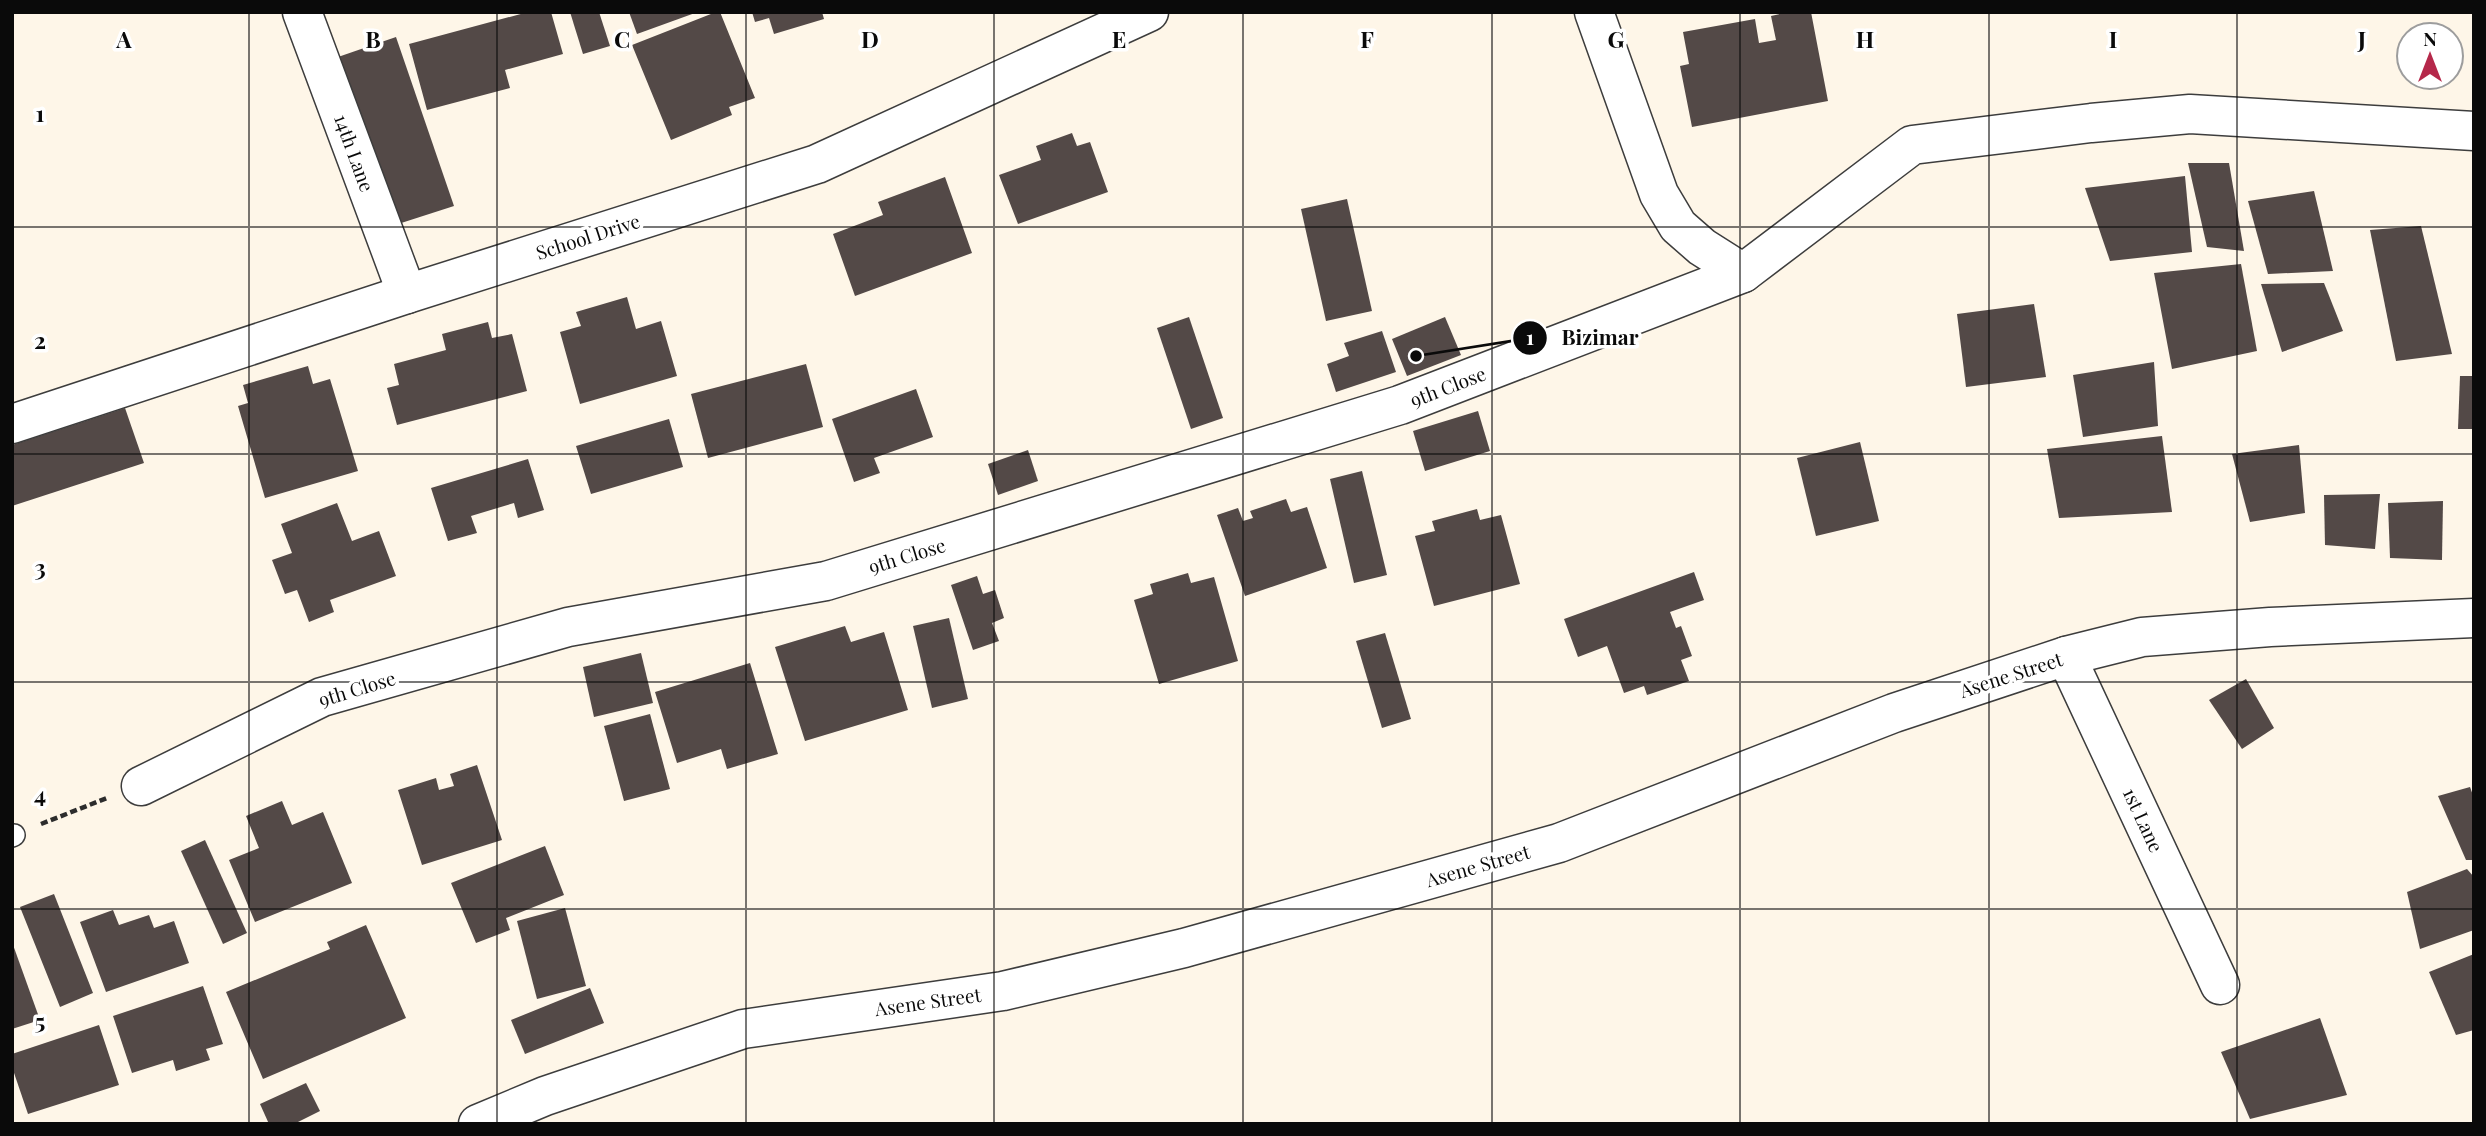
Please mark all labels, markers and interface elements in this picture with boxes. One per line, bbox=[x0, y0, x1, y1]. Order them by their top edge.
north arrow bbox=[2395, 21, 2465, 91]
text: A bbox=[115, 23, 132, 54]
text: B bbox=[365, 23, 381, 54]
text: C bbox=[614, 23, 630, 54]
text: D bbox=[861, 23, 879, 54]
text: E bbox=[1112, 23, 1126, 54]
text: F bbox=[1360, 23, 1374, 54]
text: G bbox=[1608, 23, 1625, 54]
text: H bbox=[1856, 23, 1874, 54]
text: I bbox=[2109, 23, 2117, 54]
text: J bbox=[2357, 23, 2366, 54]
text: N bbox=[2423, 25, 2437, 51]
text: 1 bbox=[36, 97, 45, 128]
street label: 14th Lane bbox=[329, 110, 381, 195]
street label: School Drive bbox=[532, 207, 643, 265]
callout: Bizimar bbox=[1513, 317, 1653, 359]
text: 1 bbox=[1526, 322, 1534, 350]
text: Bizimar bbox=[1562, 322, 1639, 350]
text: 2 bbox=[34, 324, 46, 355]
street label: 9th Close bbox=[1406, 360, 1489, 412]
street label: 9th Close bbox=[865, 531, 948, 579]
text: 3 bbox=[34, 551, 46, 582]
street label: Asene Street bbox=[1955, 645, 2066, 703]
street label: 9th Close bbox=[315, 664, 398, 712]
text: 4 bbox=[34, 778, 46, 809]
street label: 1st Lane bbox=[2118, 783, 2170, 856]
street label: Asene Street bbox=[1422, 838, 1533, 893]
street label: Asene Street bbox=[872, 981, 983, 1021]
text: 5 bbox=[35, 1005, 45, 1036]

